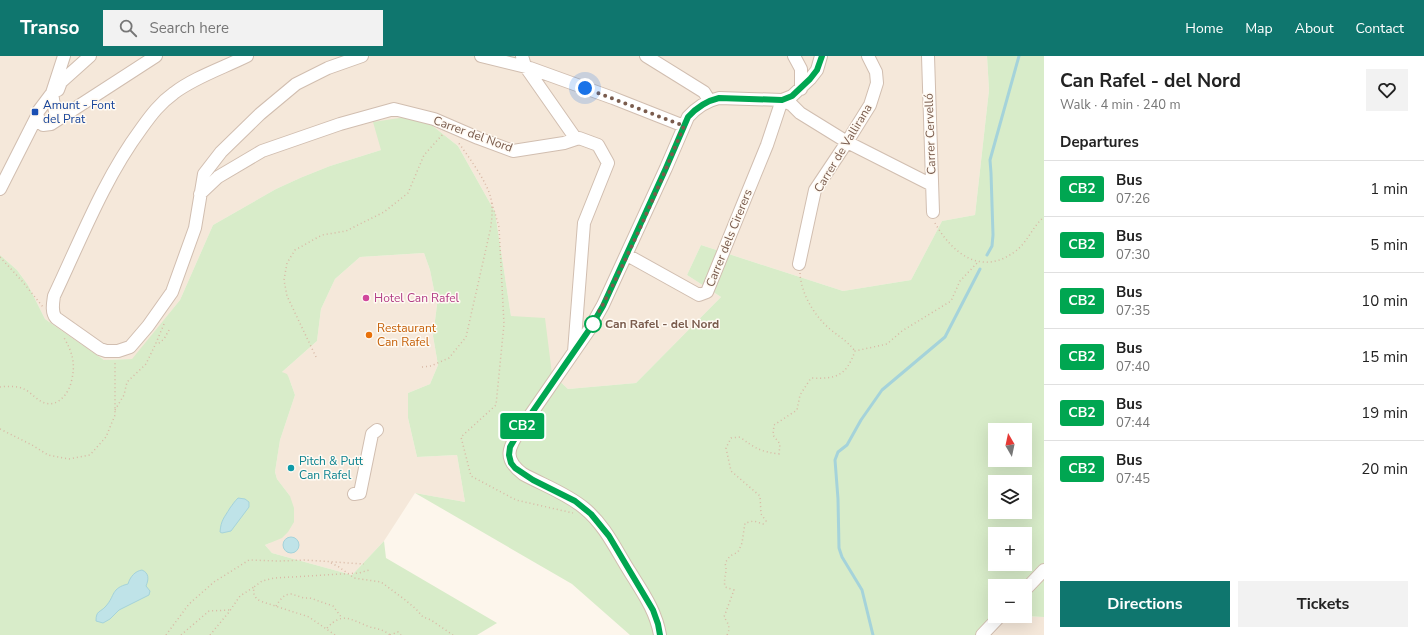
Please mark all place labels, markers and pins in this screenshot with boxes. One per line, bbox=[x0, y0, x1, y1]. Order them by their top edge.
place label: Amunt - Font del Prat bbox=[43, 97, 116, 127]
marker: Amunt - Font del Prat bbox=[30, 107, 40, 117]
place label: Hotel Can Rafel bbox=[374, 290, 460, 306]
marker: Hotel Can Rafel bbox=[361, 293, 371, 303]
marker: Can Rafel - del Nord bbox=[584, 315, 602, 333]
place label: Can Rafel - del Nord bbox=[605, 316, 719, 332]
place label: Restaurant Can Rafel bbox=[377, 320, 437, 350]
marker: Restaurant Can Rafel bbox=[364, 330, 374, 340]
place label: Pitch & Putt Can Rafel bbox=[299, 453, 364, 483]
marker: Pitch & Putt Can Rafel bbox=[286, 463, 296, 473]

